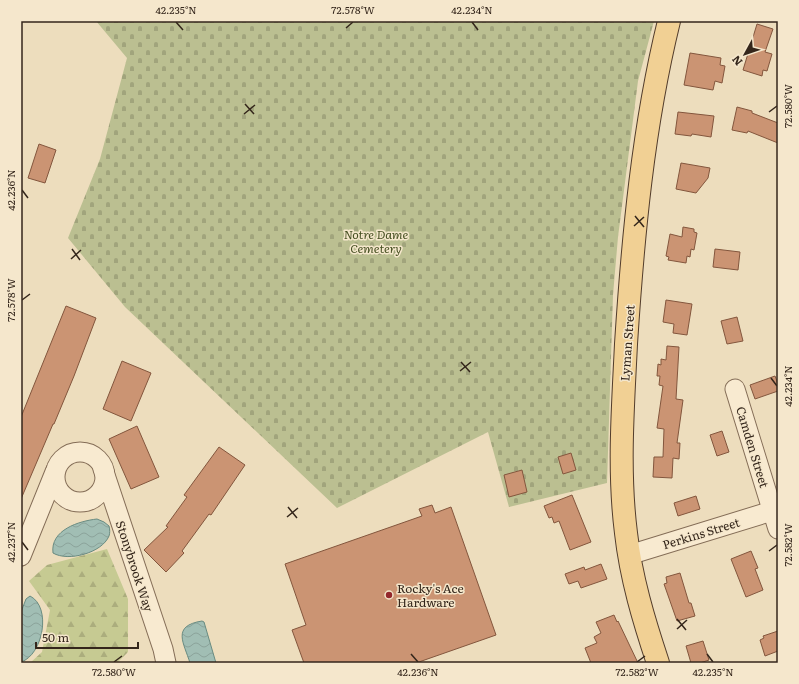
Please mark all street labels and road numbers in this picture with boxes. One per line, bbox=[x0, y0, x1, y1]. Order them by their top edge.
street label: Lyman Street bbox=[615, 304, 639, 382]
street label: Camden Street bbox=[732, 404, 774, 490]
street label: Perkins Street bbox=[660, 513, 742, 553]
street label: Stonybrook Way bbox=[112, 518, 158, 614]

